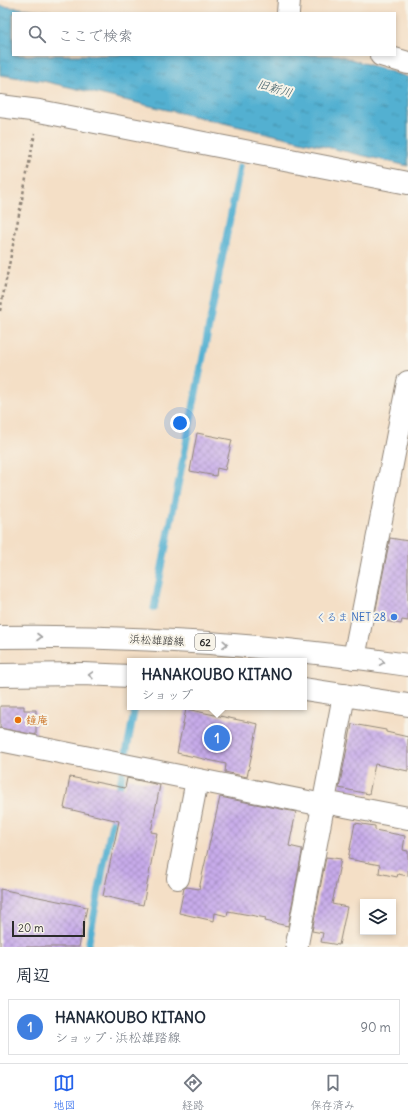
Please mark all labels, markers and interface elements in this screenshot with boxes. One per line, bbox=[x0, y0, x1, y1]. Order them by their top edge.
search box bbox=[12, 12, 396, 56]
icon: search bbox=[26, 23, 48, 45]
text: ここで検索 bbox=[58, 26, 133, 45]
water label: 旧新川 bbox=[256, 76, 294, 100]
your location bbox=[170, 413, 190, 433]
place label: くるま NET 28 bbox=[316, 610, 386, 624]
marker: くるま NET 28 bbox=[389, 612, 399, 622]
street label: 浜松雄踏線 bbox=[129, 632, 185, 648]
one-way arrow bbox=[36, 633, 42, 641]
road number: 62 bbox=[195, 634, 215, 650]
one-way arrow bbox=[222, 639, 228, 648]
one-way arrow bbox=[379, 657, 385, 666]
popup bbox=[127, 658, 307, 710]
text: HANAKOUBO KITANO bbox=[142, 665, 292, 684]
one-way arrow bbox=[88, 670, 94, 679]
text: ショップ bbox=[142, 686, 193, 703]
place label: 鐘庵 bbox=[26, 713, 48, 727]
marker: 鐘庵 bbox=[13, 715, 23, 725]
pin: 1 bbox=[204, 723, 230, 753]
map controls bbox=[360, 899, 396, 935]
button: layers bbox=[360, 899, 396, 935]
scale bar bbox=[12, 919, 85, 938]
text: 20 m bbox=[18, 921, 44, 935]
text: 周辺 bbox=[16, 964, 50, 986]
text: HANAKOUBO KITANO bbox=[55, 1008, 206, 1027]
text: 1 bbox=[27, 1019, 33, 1036]
text: 90 m bbox=[360, 1019, 391, 1036]
text: ショップ · 浜松雄踏線 bbox=[55, 1029, 181, 1046]
tab: 地図 bbox=[53, 1072, 75, 1112]
tab: 経路 bbox=[182, 1072, 204, 1112]
tab: 保存済み bbox=[311, 1072, 355, 1112]

